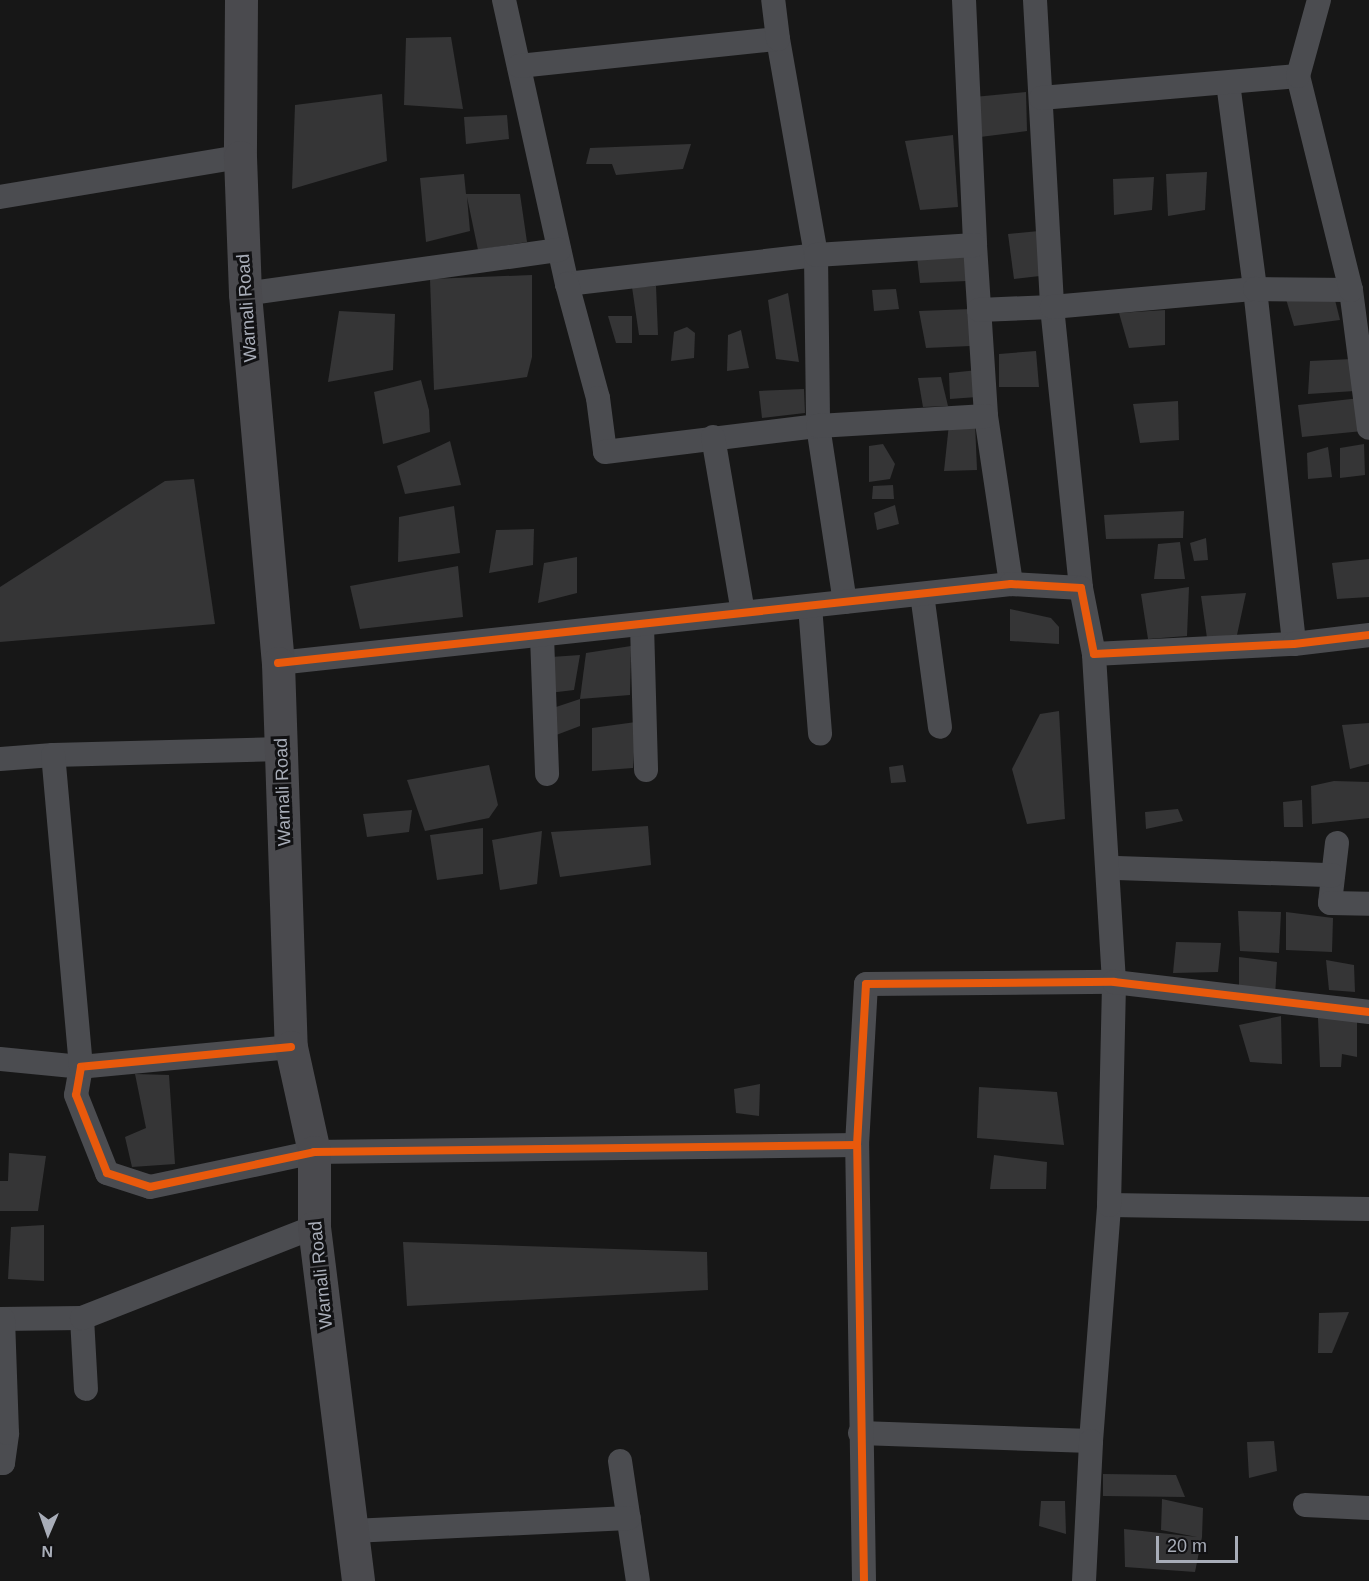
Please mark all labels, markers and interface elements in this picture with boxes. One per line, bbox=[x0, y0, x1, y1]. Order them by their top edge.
street label: Warnali Road bbox=[232, 253, 262, 363]
street label: Warnali Road bbox=[270, 737, 296, 847]
street label: Warnali Road bbox=[305, 1220, 337, 1330]
north arrow bbox=[18, 1503, 78, 1563]
scale bar bbox=[1159, 1524, 1242, 1562]
text: 20 m bbox=[1167, 1536, 1207, 1556]
text: N bbox=[41, 1543, 53, 1560]

